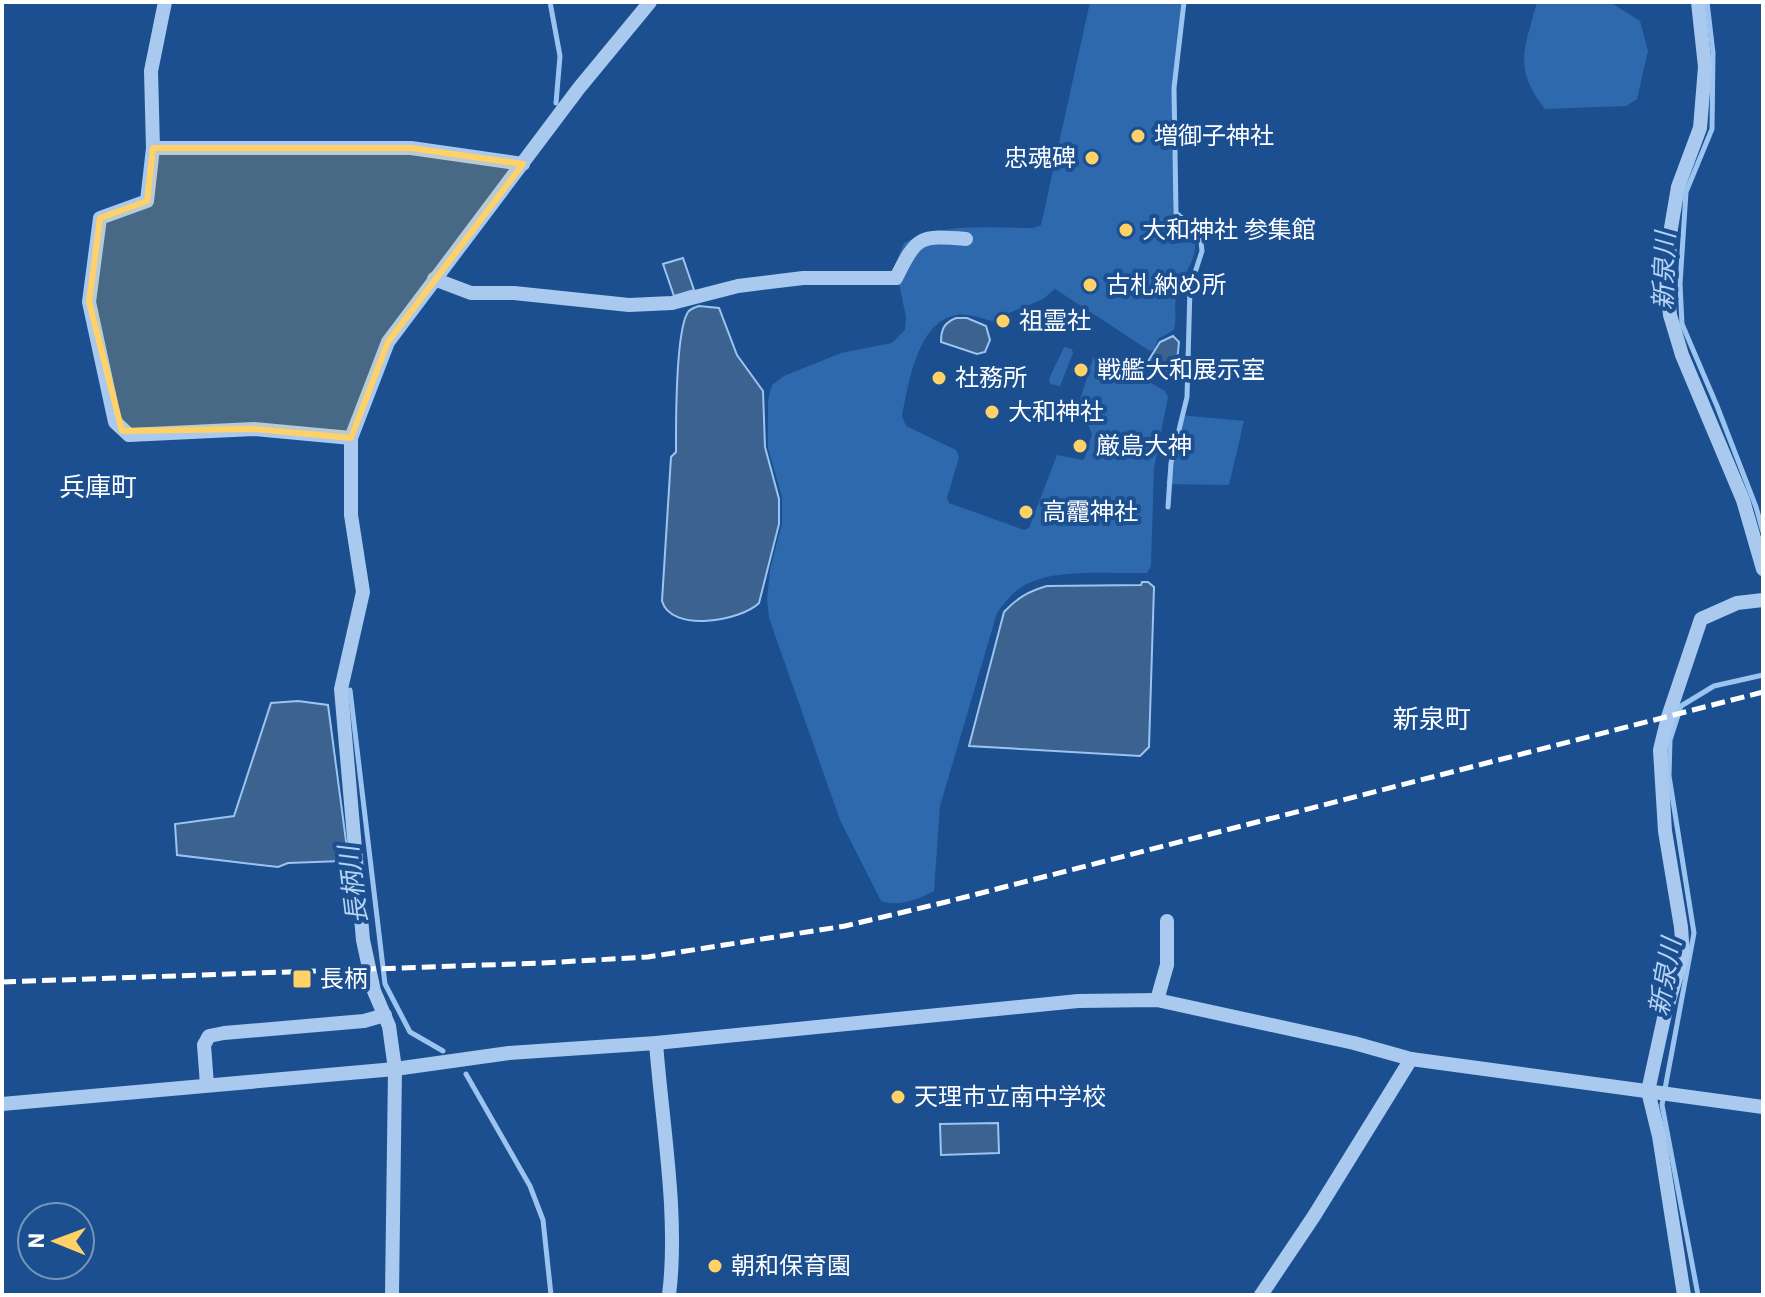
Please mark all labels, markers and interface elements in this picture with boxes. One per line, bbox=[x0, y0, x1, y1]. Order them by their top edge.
place label: 増御子神社 bbox=[1154, 119, 1274, 151]
marker: 増御子神社 bbox=[1129, 127, 1147, 145]
place label: 忠魂碑 bbox=[1004, 141, 1076, 173]
marker: 忠魂碑 bbox=[1083, 149, 1101, 167]
place label: 大和神社 参集館 bbox=[1142, 213, 1316, 245]
marker: 大和神社 参集館 bbox=[1117, 221, 1135, 239]
water label: 新泉川 bbox=[1645, 228, 1681, 311]
place label: 古札納め所 bbox=[1106, 268, 1226, 300]
marker: 古札納め所 bbox=[1081, 276, 1099, 294]
place label: 祖霊社 bbox=[1019, 304, 1091, 336]
marker: 祖霊社 bbox=[994, 312, 1012, 330]
place label: 戦艦大和展示室 bbox=[1097, 353, 1265, 385]
place label: 社務所 bbox=[955, 361, 1027, 393]
marker: 戦艦大和展示室 bbox=[1072, 361, 1090, 379]
marker: 社務所 bbox=[930, 369, 948, 387]
place label: 大和神社 bbox=[1008, 395, 1104, 427]
marker: 大和神社 bbox=[983, 403, 1001, 421]
place label: 厳島大神 bbox=[1096, 429, 1192, 461]
marker: 厳島大神 bbox=[1071, 437, 1089, 455]
district label: 兵庫町 bbox=[59, 469, 137, 503]
place label: 高龗神社 bbox=[1042, 495, 1138, 527]
marker: 高龗神社 bbox=[1017, 503, 1035, 521]
district label: 新泉町 bbox=[1393, 701, 1471, 735]
water label: 長柄川 bbox=[330, 841, 374, 926]
water label: 新泉川 bbox=[1640, 933, 1688, 1018]
place label: 長柄 bbox=[320, 962, 368, 994]
marker: 長柄 bbox=[291, 968, 313, 990]
place label: 天理市立南中学校 bbox=[914, 1080, 1106, 1112]
marker: 天理市立南中学校 bbox=[889, 1088, 907, 1106]
north arrow bbox=[16, 1201, 96, 1281]
text: N bbox=[21, 1232, 50, 1249]
place label: 朝和保育園 bbox=[731, 1249, 851, 1281]
marker: 朝和保育園 bbox=[706, 1257, 724, 1275]

